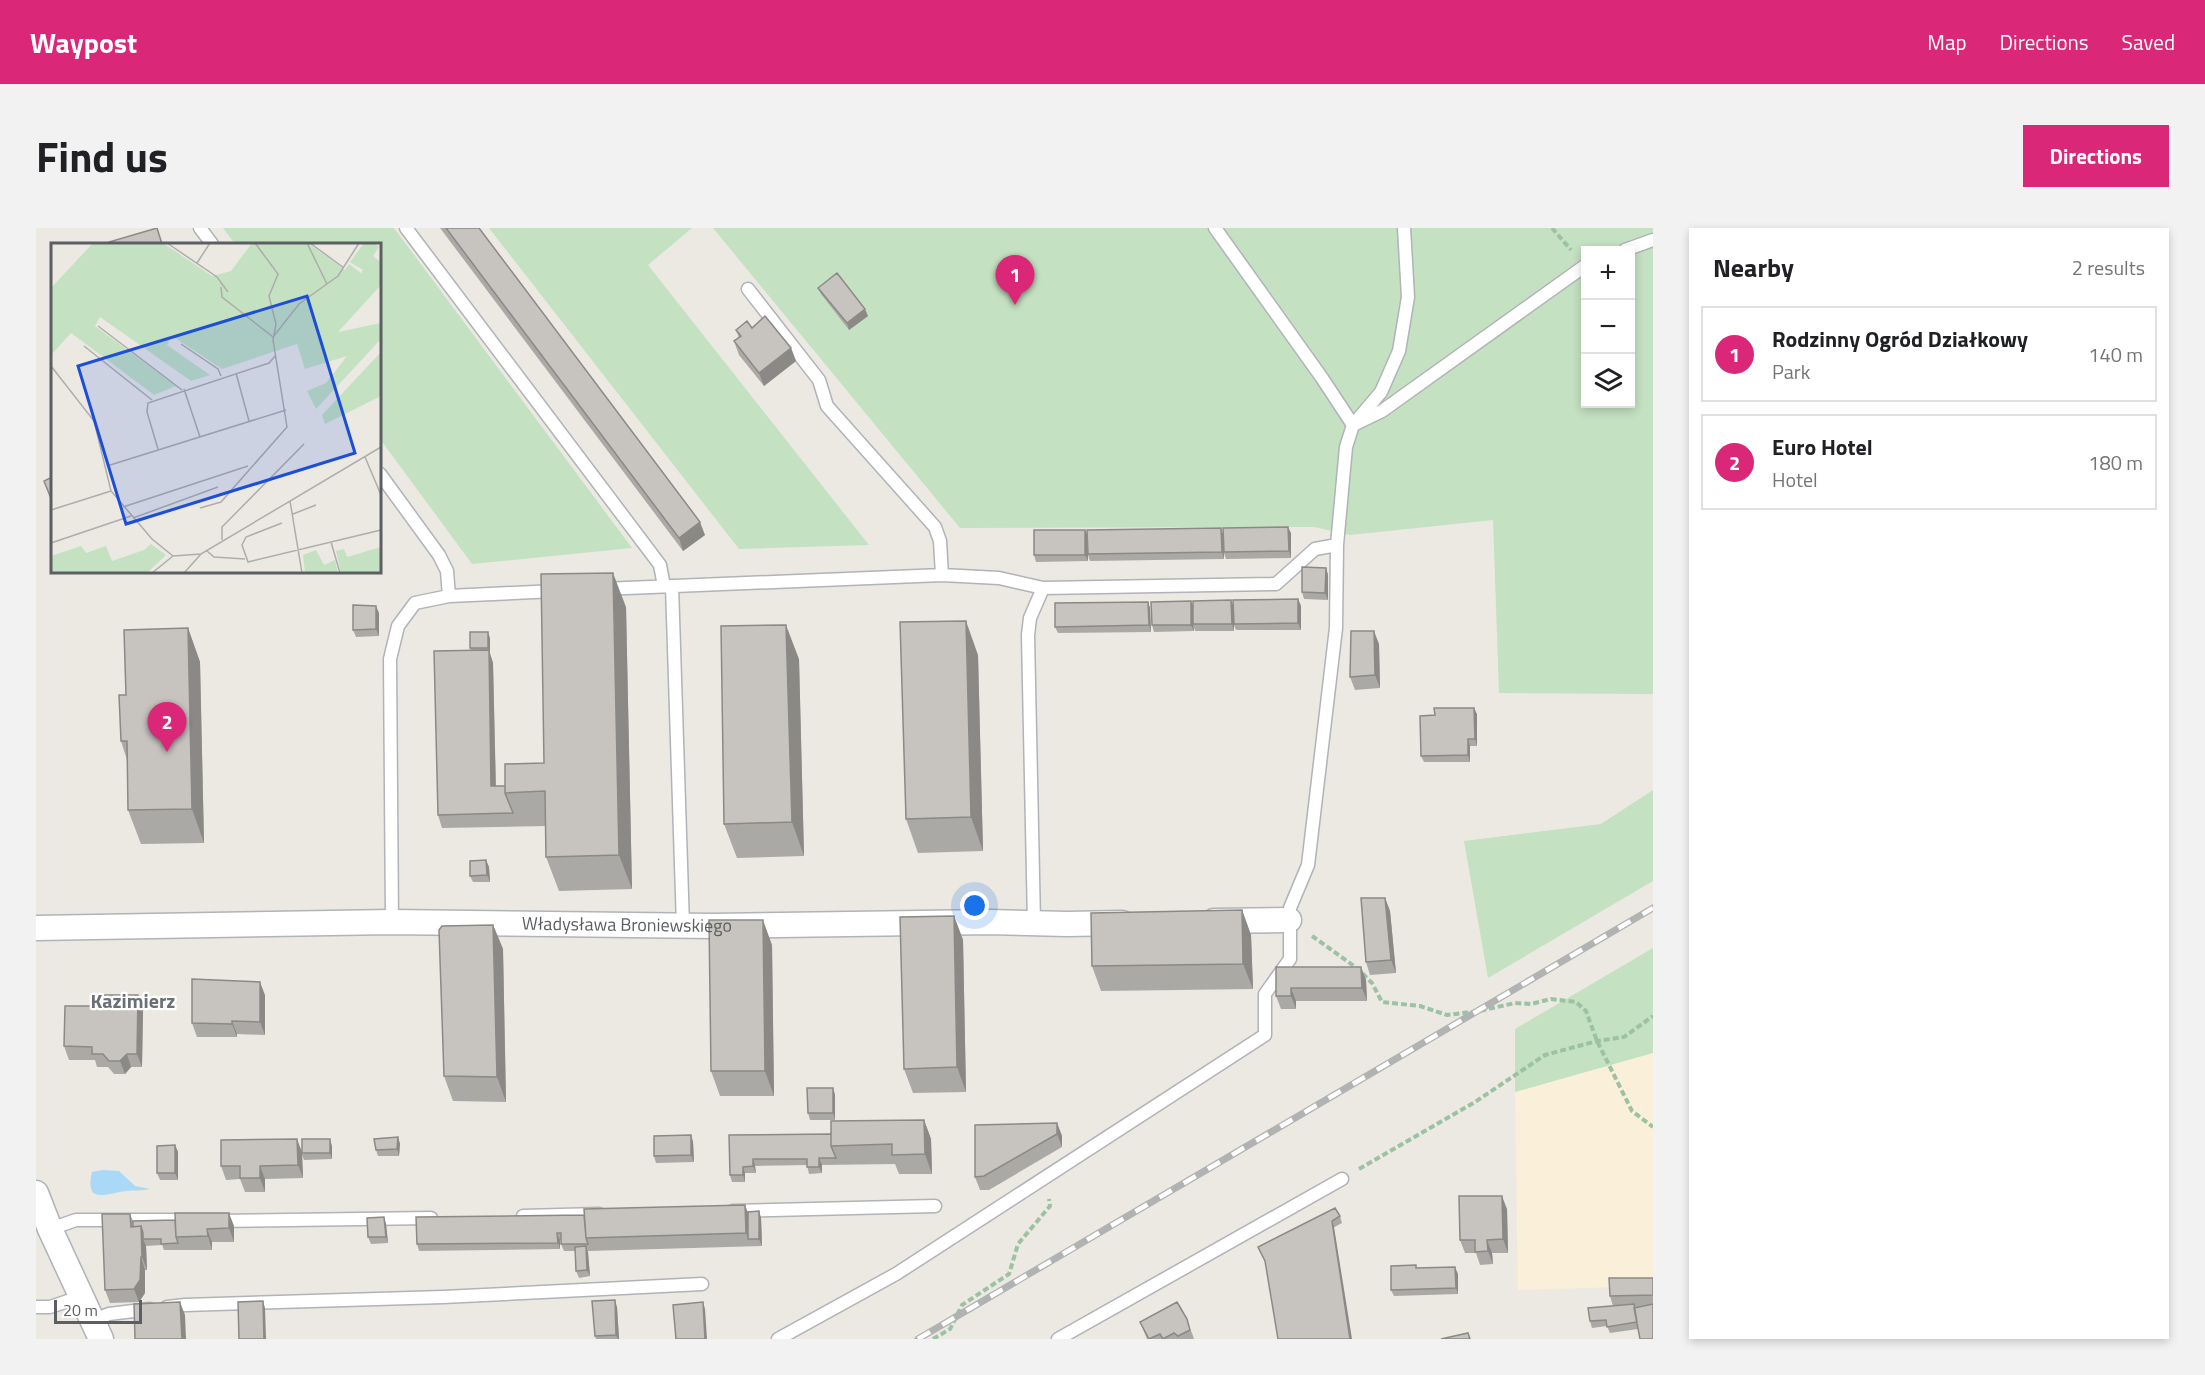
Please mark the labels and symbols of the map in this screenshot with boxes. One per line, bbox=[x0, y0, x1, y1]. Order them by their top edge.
inset map bbox=[51, 243, 381, 573]
pin: 1 bbox=[996, 256, 1034, 305]
pin: 2 bbox=[148, 702, 186, 752]
your location bbox=[960, 891, 989, 920]
street label: Władysława Broniewskiego bbox=[522, 910, 732, 939]
district label: Kazimierz bbox=[91, 985, 175, 1016]
scale bar bbox=[54, 1297, 142, 1324]

